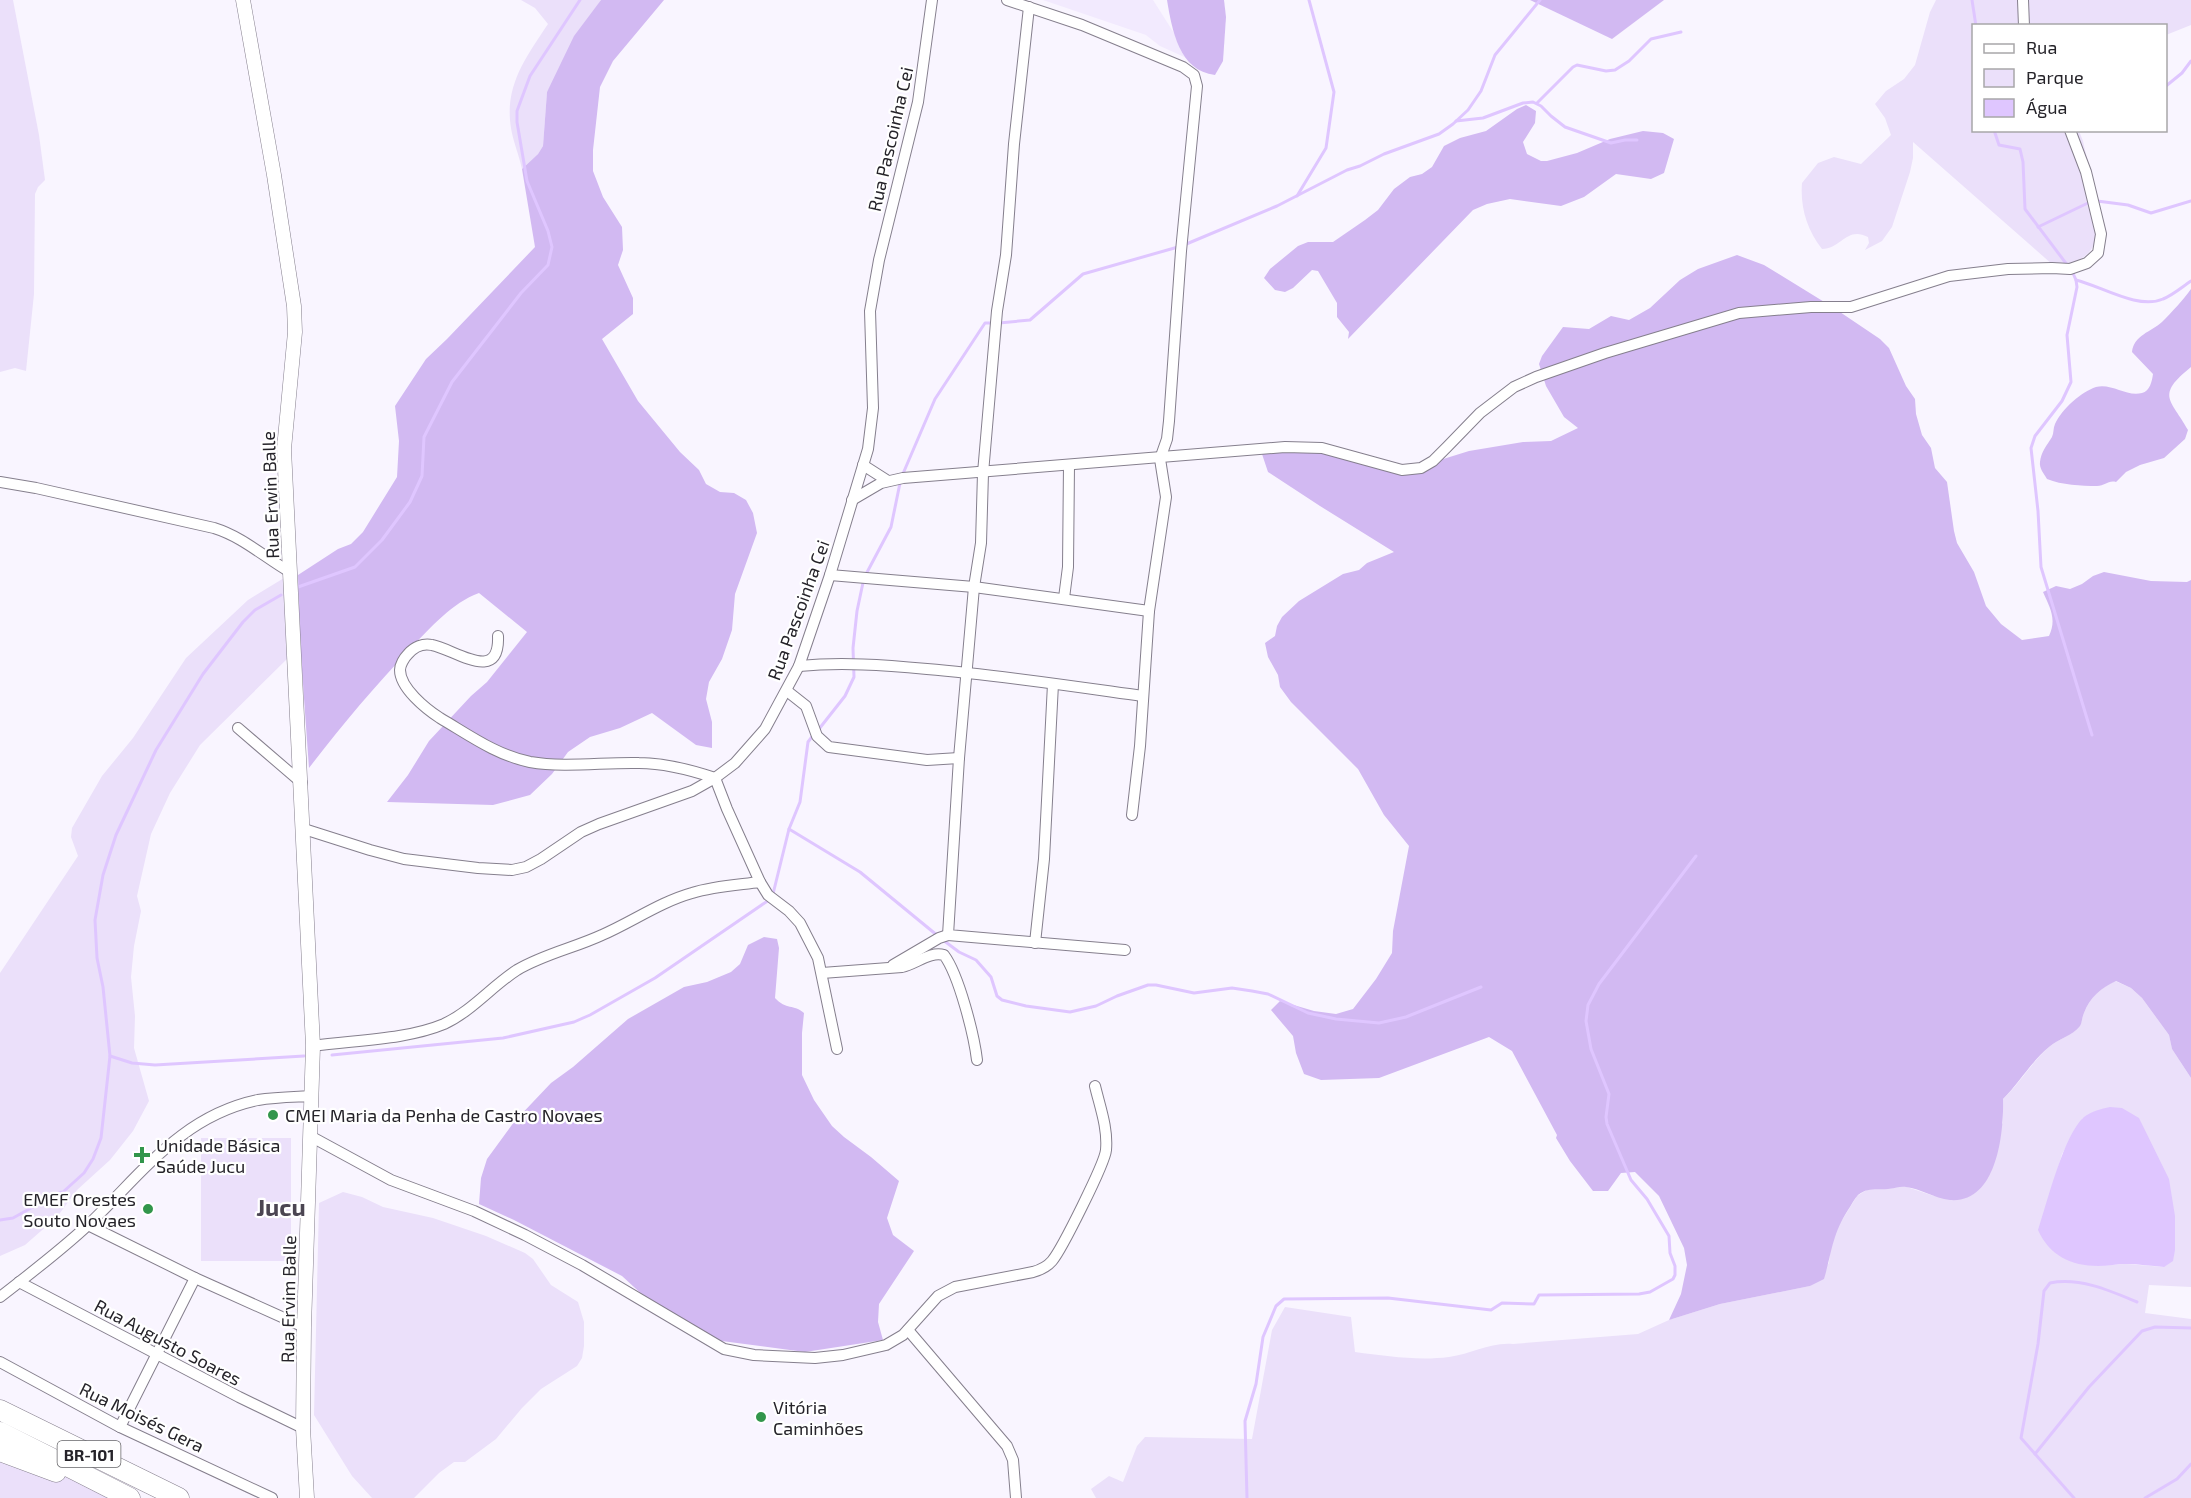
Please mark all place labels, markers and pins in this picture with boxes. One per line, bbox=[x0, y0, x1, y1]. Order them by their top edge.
place label: CMEI Maria da Penha de Castro Novaes bbox=[285, 1104, 603, 1126]
marker: CMEI Maria da Penha de Castro Novaes bbox=[266, 1108, 280, 1122]
place label: Unidade Básica Saúde Jucu bbox=[156, 1134, 280, 1177]
marker: Unidade Básica Saúde Jucu bbox=[133, 1146, 151, 1164]
place label: EMEF Orestes Souto Novaes bbox=[23, 1188, 136, 1231]
marker: EMEF Orestes Souto Novaes bbox=[141, 1202, 155, 1216]
place label: Vitória Caminhões bbox=[773, 1396, 863, 1439]
marker: Vitória Caminhões bbox=[754, 1410, 768, 1424]

